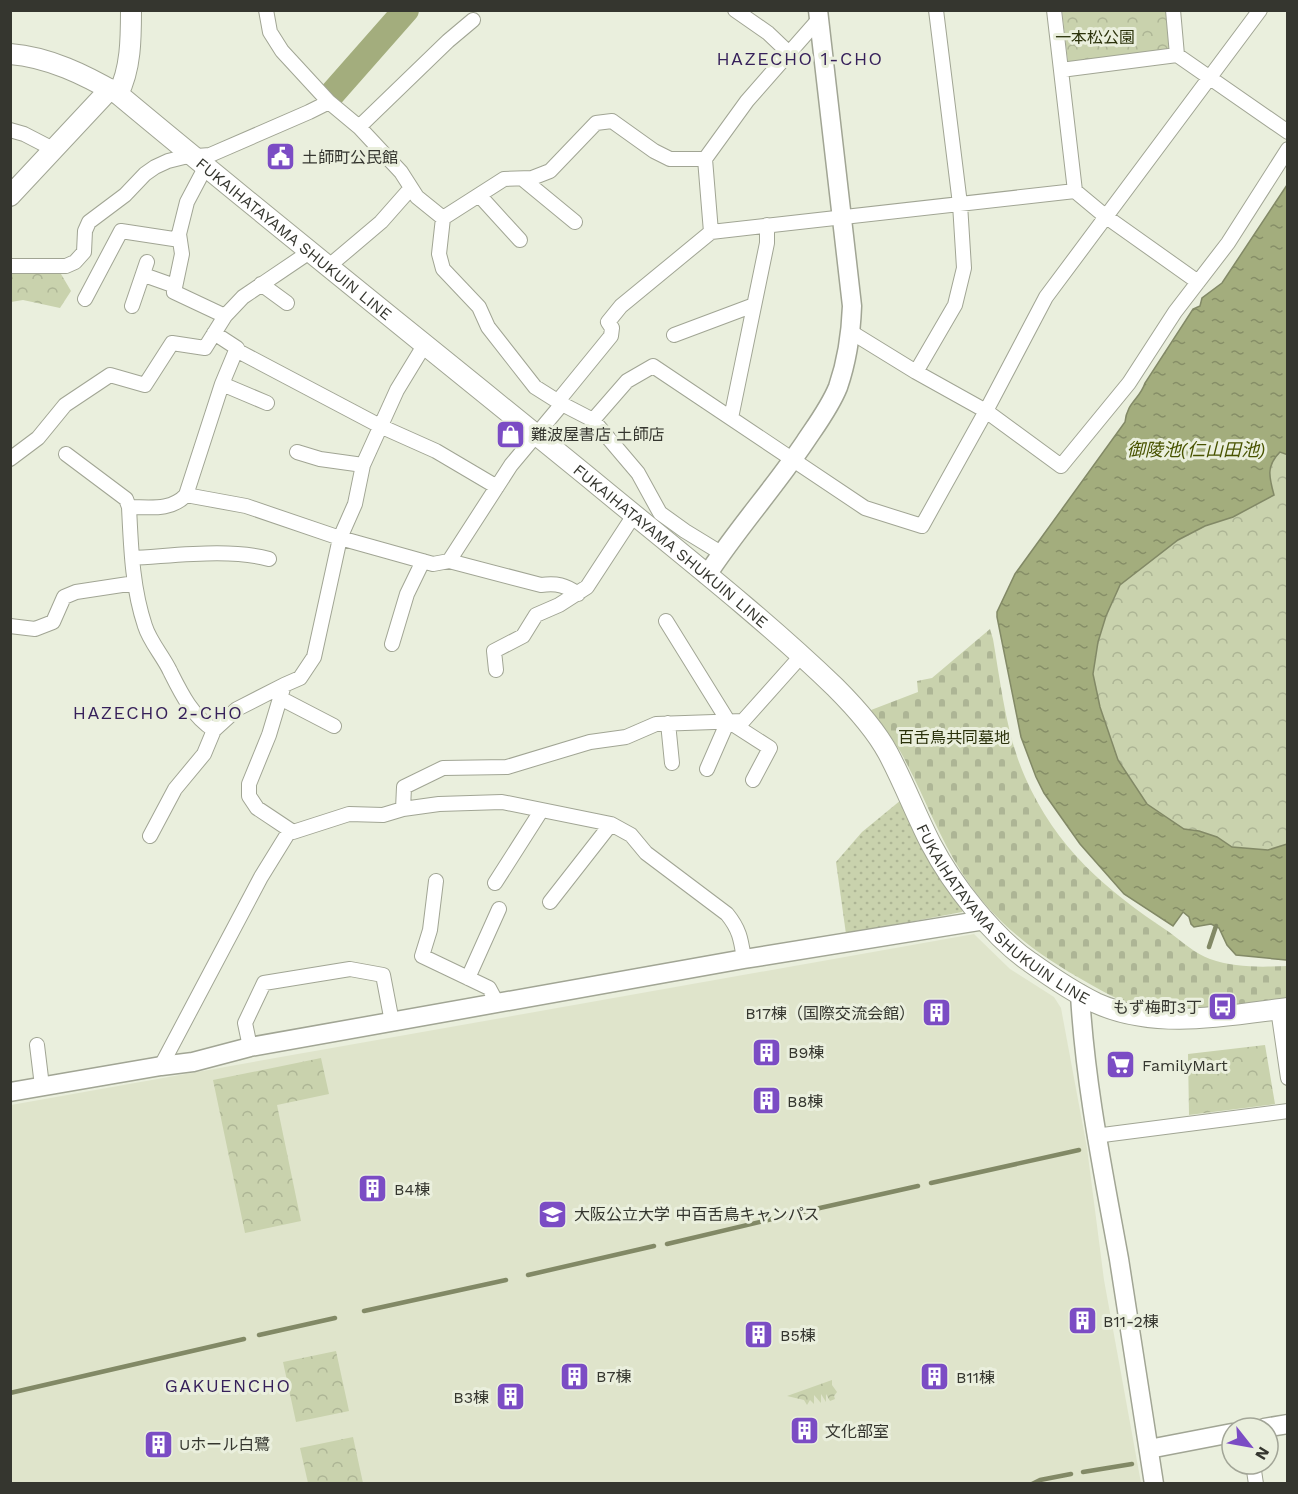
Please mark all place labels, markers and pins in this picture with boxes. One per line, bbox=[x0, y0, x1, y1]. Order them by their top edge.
public building icon: 土師町公民館 bbox=[265, 141, 297, 173]
place label: 土師町公民館 bbox=[302, 148, 398, 167]
shop icon: 難波屋書店 土師店 bbox=[494, 418, 526, 450]
place label: 難波屋書店 土師店 bbox=[531, 425, 664, 444]
bus stop icon: もず梅町3丁 bbox=[1207, 991, 1239, 1023]
building icon: B17棟（国際交流会館） bbox=[920, 997, 952, 1029]
place label: もず梅町3丁 bbox=[1113, 998, 1202, 1017]
place label: B17棟（国際交流会館） bbox=[745, 1004, 915, 1023]
building icon: B9棟 bbox=[751, 1036, 783, 1068]
place label: B9棟 bbox=[788, 1043, 824, 1062]
supermarket icon: FamilyMart bbox=[1105, 1049, 1137, 1081]
place label: FamilyMart bbox=[1142, 1056, 1228, 1075]
building icon: B8棟 bbox=[750, 1085, 782, 1117]
place label: B8棟 bbox=[787, 1092, 823, 1111]
building icon: B4棟 bbox=[357, 1173, 389, 1205]
place label: B4棟 bbox=[394, 1180, 430, 1199]
school or university icon: 大阪公立大学 中百舌鳥キャンパス bbox=[537, 1198, 569, 1230]
place label: 大阪公立大学 中百舌鳥キャンパス bbox=[574, 1205, 819, 1224]
building icon: B11-2棟 bbox=[1066, 1305, 1098, 1337]
place label: B11-2棟 bbox=[1103, 1312, 1159, 1331]
building icon: B5棟 bbox=[743, 1319, 775, 1351]
place label: B5棟 bbox=[780, 1326, 816, 1345]
building icon: B7棟 bbox=[559, 1360, 591, 1392]
building icon: B11棟 bbox=[919, 1361, 951, 1393]
place label: B7棟 bbox=[596, 1367, 631, 1386]
place label: B11棟 bbox=[956, 1368, 995, 1387]
building icon: B3棟 bbox=[494, 1381, 526, 1413]
place label: B3棟 bbox=[453, 1388, 489, 1407]
building icon: 文化部室 bbox=[788, 1415, 820, 1447]
place label: 文化部室 bbox=[825, 1422, 889, 1441]
building icon: Uホール白鷺 bbox=[142, 1428, 174, 1460]
place label: Uホール白鷺 bbox=[179, 1435, 270, 1454]

